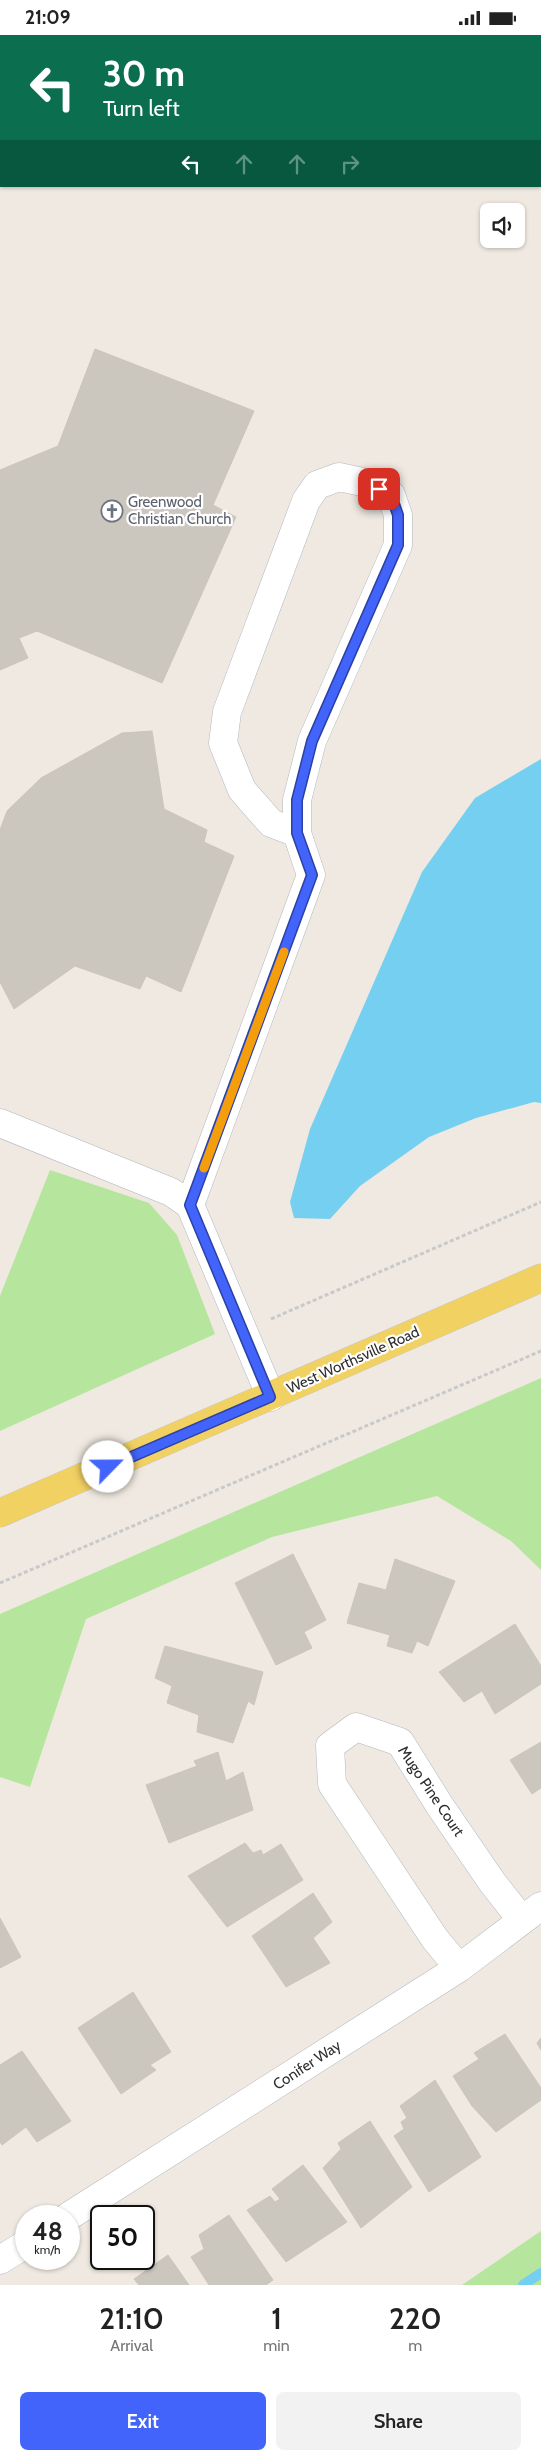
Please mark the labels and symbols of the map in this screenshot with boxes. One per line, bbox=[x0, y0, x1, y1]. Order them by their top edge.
pin bbox=[358, 468, 400, 510]
place label: Greenwood Christian Church bbox=[128, 493, 231, 528]
church icon: Greenwood Christian Church bbox=[100, 499, 124, 523]
street label: West Worthsville Road bbox=[284, 1323, 422, 1397]
position arrow bbox=[81, 1440, 133, 1492]
street label: Mugo Pine Court bbox=[394, 1742, 468, 1840]
street label: Conifer Way bbox=[270, 2036, 345, 2094]
speed limit sign: 50 bbox=[90, 2205, 155, 2270]

